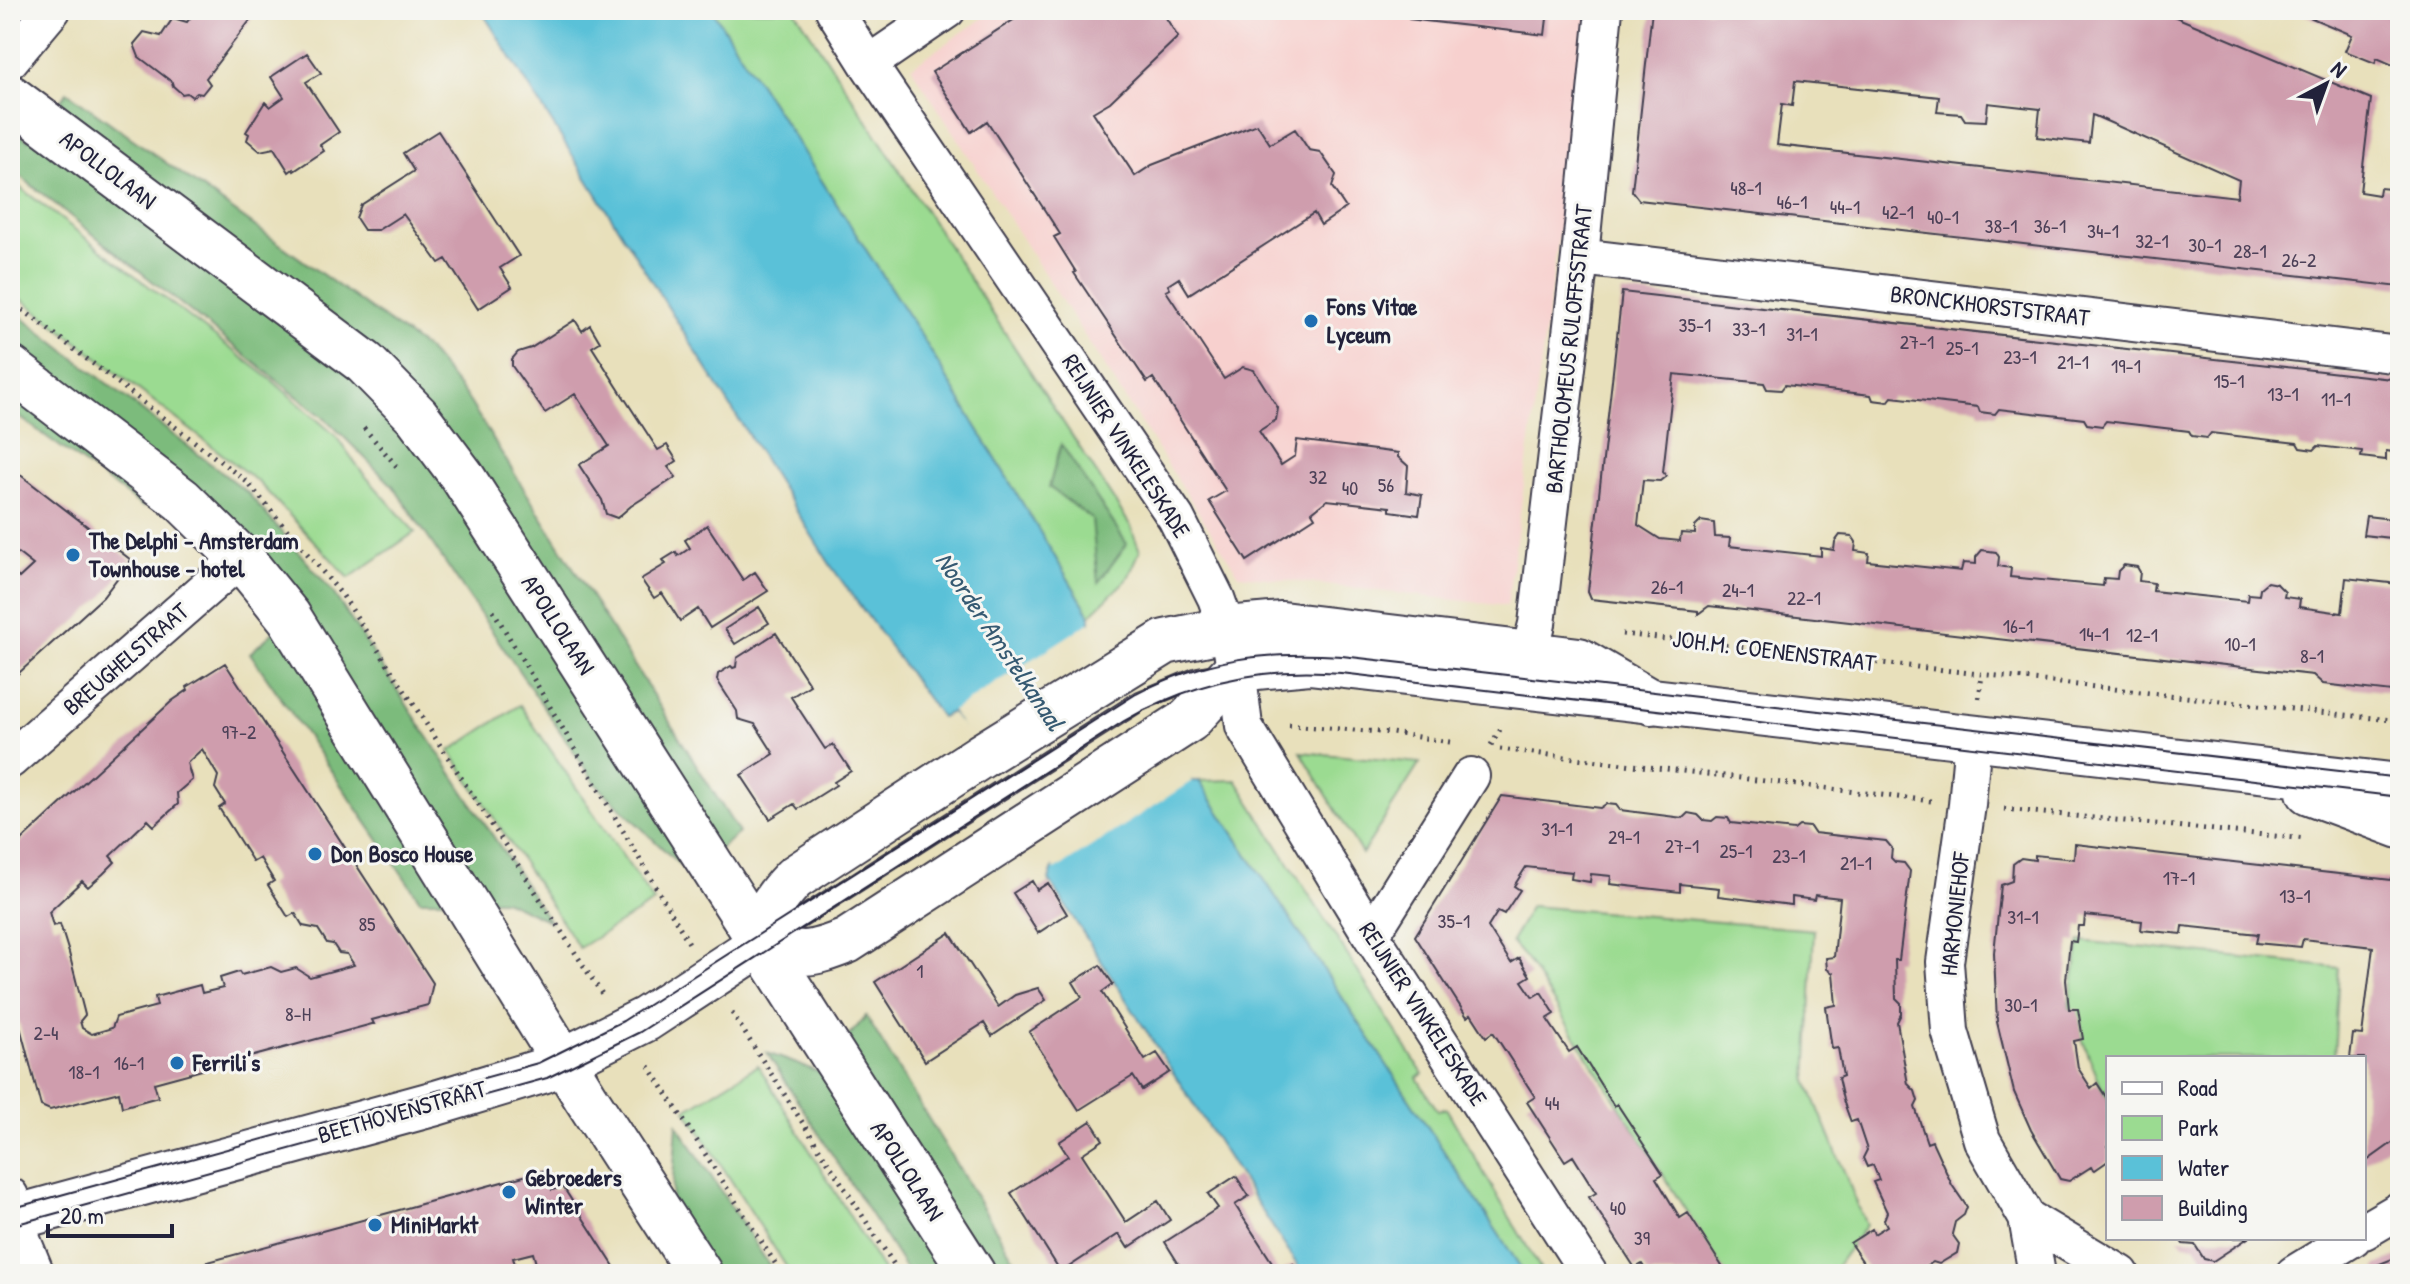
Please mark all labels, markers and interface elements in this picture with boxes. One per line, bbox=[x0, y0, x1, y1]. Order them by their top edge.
north arrow bbox=[2286, 44, 2366, 124]
text: N bbox=[2325, 54, 2354, 84]
street label: APOLLOLAAN bbox=[54, 122, 163, 216]
house number: 48-1 bbox=[1730, 174, 1762, 201]
house number: 46-1 bbox=[1777, 188, 1807, 215]
house number: 44-1 bbox=[1830, 193, 1860, 220]
house number: 42-1 bbox=[1882, 198, 1914, 225]
street label: BARTHOLOMEUS RULOFFSSTRAAT bbox=[1537, 202, 1599, 495]
house number: 40-1 bbox=[1927, 203, 1959, 230]
house number: 38-1 bbox=[1985, 212, 2017, 239]
house number: 36-1 bbox=[2034, 212, 2066, 239]
house number: 34-1 bbox=[2087, 217, 2119, 244]
house number: 32-1 bbox=[2135, 227, 2169, 254]
house number: 30-1 bbox=[2188, 231, 2222, 258]
house number: 28-1 bbox=[2233, 237, 2267, 264]
house number: 26-2 bbox=[2282, 246, 2317, 273]
street label: BRONCKHORSTSTRAAT bbox=[1889, 277, 2092, 333]
place label: Fons Vitae Lyceum bbox=[1326, 290, 1418, 351]
house number: 35-1 bbox=[1679, 311, 1711, 338]
marker: Fons Vitae Lyceum bbox=[1302, 312, 1320, 330]
house number: 33-1 bbox=[1732, 315, 1766, 342]
house number: 31-1 bbox=[1786, 320, 1818, 347]
house number: 27-1 bbox=[1900, 328, 1934, 355]
house number: 25-1 bbox=[1945, 334, 1979, 361]
house number: 23-1 bbox=[2003, 343, 2037, 370]
street label: REIJNIER VINKELESKADE bbox=[1055, 347, 1199, 544]
house number: 21-1 bbox=[2057, 348, 2089, 375]
house number: 19-1 bbox=[2111, 352, 2141, 379]
house number: 15-1 bbox=[2213, 367, 2245, 394]
house number: 13-1 bbox=[2267, 380, 2299, 407]
house number: 11-1 bbox=[2321, 385, 2351, 412]
house number: 32 bbox=[1309, 463, 1328, 490]
house number: 56 bbox=[1378, 471, 1394, 498]
house number: 40 bbox=[1342, 474, 1358, 501]
place label: The Delphi - Amsterdam Townhouse - hotel bbox=[88, 524, 299, 584]
water label: Noorder Amstelkanaal bbox=[928, 545, 1074, 738]
marker: The Delphi - Amsterdam Townhouse - hotel bbox=[64, 546, 82, 564]
street label: APOLLOLAAN bbox=[515, 568, 603, 681]
house number: 26-1 bbox=[1651, 573, 1683, 600]
house number: 24-1 bbox=[1722, 576, 1754, 603]
house number: 22-1 bbox=[1787, 584, 1821, 611]
street label: BREUGHELSTRAAT bbox=[56, 594, 196, 722]
house number: 16-1 bbox=[2003, 612, 2033, 639]
house number: 14-1 bbox=[2079, 620, 2109, 647]
house number: 12-1 bbox=[2126, 621, 2158, 648]
street label: JOH.M. COENENSTRAAT bbox=[1671, 622, 1878, 678]
house number: 10-1 bbox=[2224, 630, 2256, 657]
house number: 8-1 bbox=[2300, 642, 2324, 669]
house number: 97-2 bbox=[222, 718, 257, 745]
house number: 31-1 bbox=[1541, 815, 1573, 842]
house number: 29-1 bbox=[1608, 823, 1640, 850]
house number: 27-1 bbox=[1665, 832, 1699, 859]
place label: Don Bosco House bbox=[331, 837, 474, 869]
house number: 25-1 bbox=[1719, 837, 1753, 864]
house number: 23-1 bbox=[1772, 842, 1806, 869]
marker: Don Bosco House bbox=[306, 845, 324, 863]
house number: 21-1 bbox=[1840, 849, 1872, 876]
street label: HARMONIEHOF bbox=[1932, 850, 1977, 977]
house number: 17-1 bbox=[2163, 864, 2195, 891]
house number: 13-1 bbox=[2279, 882, 2311, 909]
house number: 31-1 bbox=[2007, 903, 2039, 930]
house number: 35-1 bbox=[1438, 907, 1470, 934]
house number: 85 bbox=[358, 910, 376, 937]
street label: REIJNIER VINKELESKADE bbox=[1352, 915, 1496, 1112]
house number: 1 bbox=[916, 957, 924, 984]
house number: 30-1 bbox=[2004, 991, 2038, 1018]
house number: 8-H bbox=[285, 1000, 311, 1027]
house number: 2-4 bbox=[34, 1019, 58, 1046]
place label: Ferrili's bbox=[192, 1046, 260, 1078]
house number: 16-1 bbox=[114, 1049, 144, 1076]
marker: Ferrili's bbox=[168, 1054, 186, 1072]
legend bbox=[2106, 1056, 2366, 1240]
house number: 18-1 bbox=[68, 1058, 100, 1085]
street label: BEETHOVENSTRAAT bbox=[314, 1071, 490, 1150]
text: Road bbox=[2178, 1071, 2217, 1103]
house number: 44 bbox=[1545, 1089, 1560, 1116]
text: Park bbox=[2178, 1111, 2218, 1143]
street label: APOLLOLAAN bbox=[864, 1114, 952, 1227]
text: Water bbox=[2178, 1151, 2229, 1183]
place label: Gebroeders Winter bbox=[525, 1161, 622, 1221]
marker: Gebroeders Winter bbox=[500, 1183, 518, 1201]
scale bar bbox=[48, 1188, 172, 1238]
text: Building bbox=[2178, 1191, 2248, 1223]
house number: 40 bbox=[1610, 1194, 1626, 1221]
text: 20 m bbox=[60, 1199, 104, 1231]
place label: MiniMarkt bbox=[391, 1208, 479, 1240]
marker: MiniMarkt bbox=[366, 1216, 384, 1234]
house number: 39 bbox=[1634, 1224, 1650, 1251]

